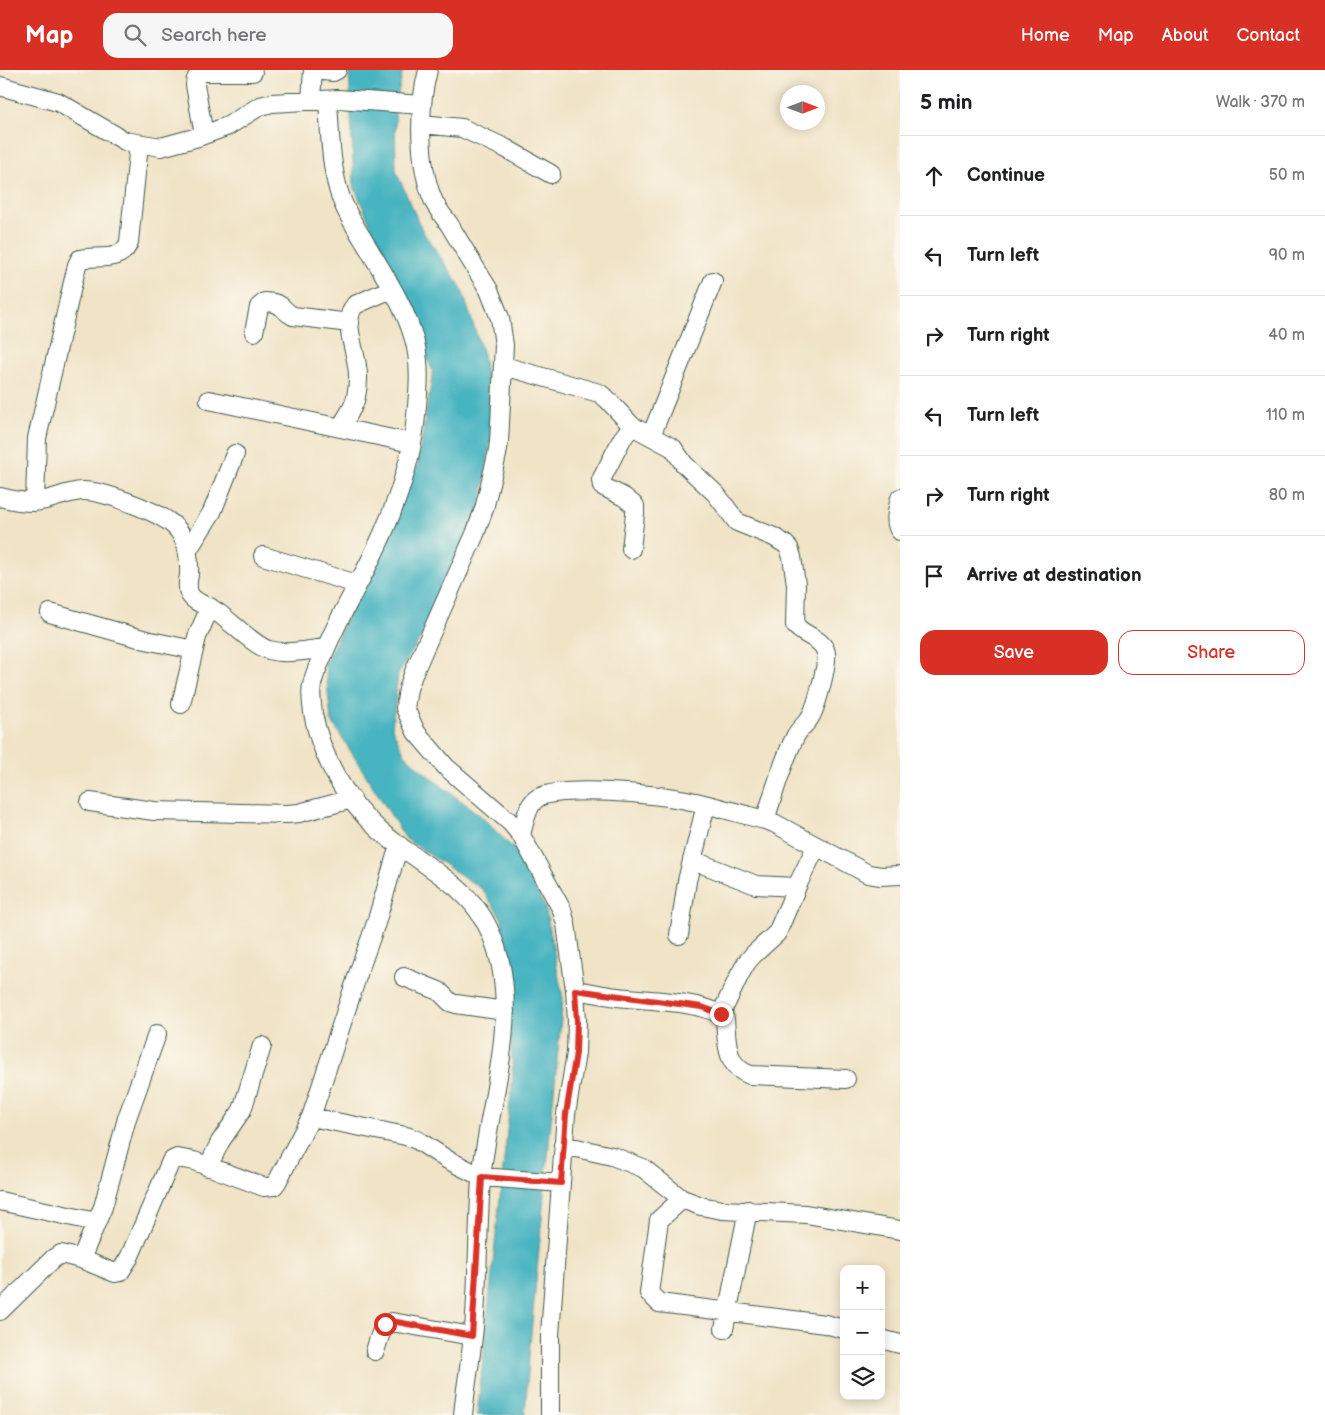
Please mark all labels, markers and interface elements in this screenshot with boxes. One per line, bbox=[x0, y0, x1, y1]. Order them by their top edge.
search box bbox=[103, 13, 453, 58]
text: Map bbox=[25, 21, 73, 50]
icon: search bbox=[121, 21, 149, 49]
text: Search here bbox=[161, 24, 267, 47]
text: Home bbox=[1021, 25, 1070, 46]
text: Map bbox=[1098, 25, 1134, 46]
text: About bbox=[1162, 25, 1209, 46]
text: Contact bbox=[1237, 25, 1300, 46]
north arrow bbox=[780, 85, 825, 130]
text: 5 min bbox=[920, 90, 973, 115]
text: Walk · 370 m bbox=[1216, 93, 1305, 112]
icon: ahead bbox=[920, 162, 948, 190]
text: Continue bbox=[967, 164, 1045, 187]
text: 50 m bbox=[1269, 166, 1305, 185]
icon: left bbox=[920, 242, 948, 270]
text: Turn left bbox=[967, 244, 1039, 267]
text: 90 m bbox=[1269, 246, 1305, 265]
icon: right bbox=[920, 322, 948, 350]
text: Turn right bbox=[967, 324, 1050, 347]
text: 40 m bbox=[1268, 326, 1305, 345]
icon: left bbox=[920, 402, 948, 430]
text: Turn left bbox=[967, 404, 1039, 427]
text: 110 m bbox=[1266, 406, 1305, 425]
icon: right bbox=[920, 482, 948, 510]
text: Turn right bbox=[967, 484, 1050, 507]
text: 80 m bbox=[1269, 486, 1305, 505]
icon: arrive bbox=[920, 562, 948, 590]
text: Arrive at destination bbox=[967, 564, 1142, 587]
button: Save bbox=[920, 630, 1108, 675]
button: Share bbox=[1118, 630, 1305, 675]
route end bbox=[710, 1003, 733, 1026]
map controls bbox=[840, 1265, 885, 1400]
button: + bbox=[840, 1265, 885, 1310]
button: − bbox=[840, 1310, 885, 1355]
route start bbox=[374, 1313, 397, 1336]
button: layers bbox=[840, 1355, 885, 1400]

